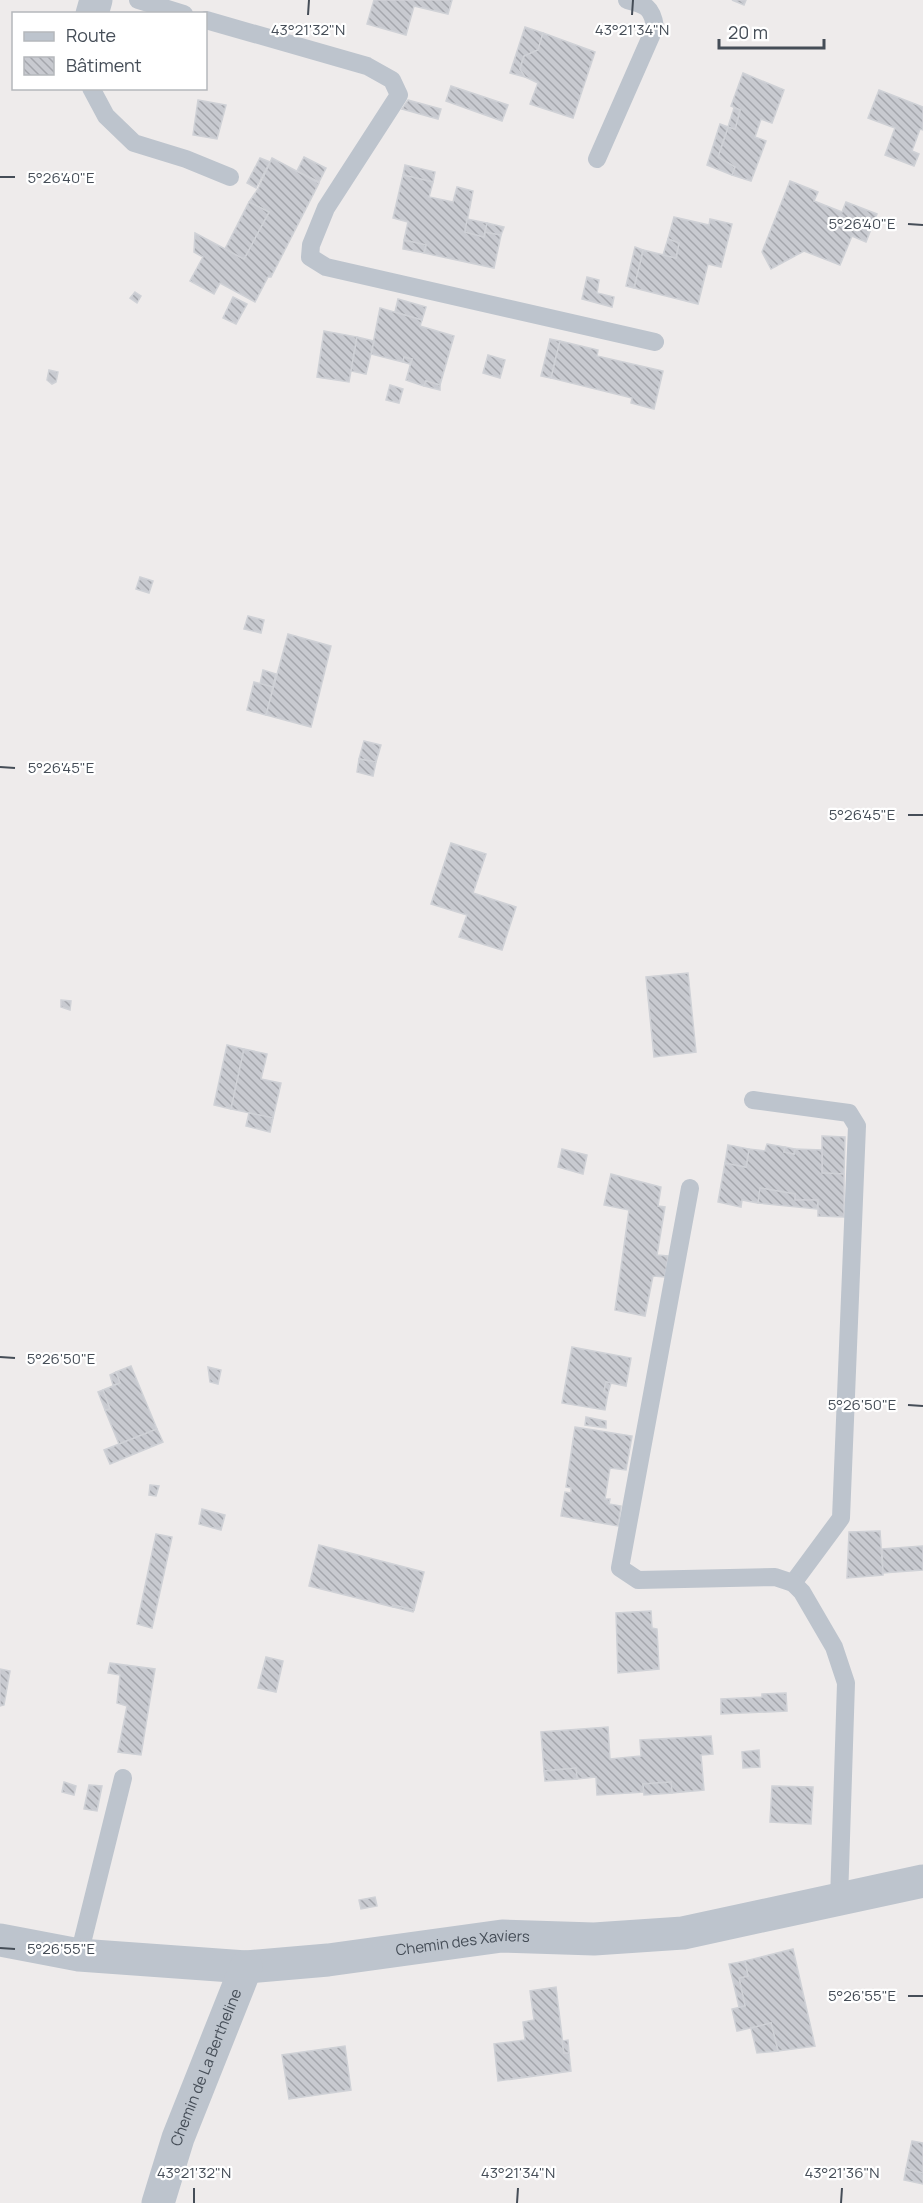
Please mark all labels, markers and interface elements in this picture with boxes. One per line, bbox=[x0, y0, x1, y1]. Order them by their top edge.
legend bbox=[12, 12, 207, 90]
scale bar bbox=[719, 12, 824, 50]
text: 43°21'32"N bbox=[271, 19, 345, 40]
text: 43°21'34"N bbox=[595, 19, 669, 40]
text: 20 m bbox=[728, 20, 768, 44]
text: Route bbox=[66, 23, 116, 47]
text: Bâtiment bbox=[66, 53, 142, 77]
text: 5°26'40"E bbox=[27, 167, 95, 188]
text: 5°26'40"E bbox=[828, 213, 896, 234]
text: 5°26'45"E bbox=[28, 757, 94, 778]
text: 5°26'45"E bbox=[829, 804, 895, 825]
text: 5°26'50"E bbox=[27, 1348, 95, 1369]
text: 5°26'50"E bbox=[828, 1394, 896, 1415]
street label: Chemin des Xaviers bbox=[394, 1925, 530, 1961]
text: 5°26'55"E bbox=[27, 1938, 95, 1959]
street label: Chemin de La Bertheline bbox=[165, 1985, 246, 2149]
text: 5°26'55"E bbox=[828, 1985, 896, 2006]
text: 43°21'32"N bbox=[157, 2162, 231, 2183]
text: 43°21'34"N bbox=[481, 2162, 555, 2183]
text: 43°21'36"N bbox=[804, 2162, 880, 2183]

